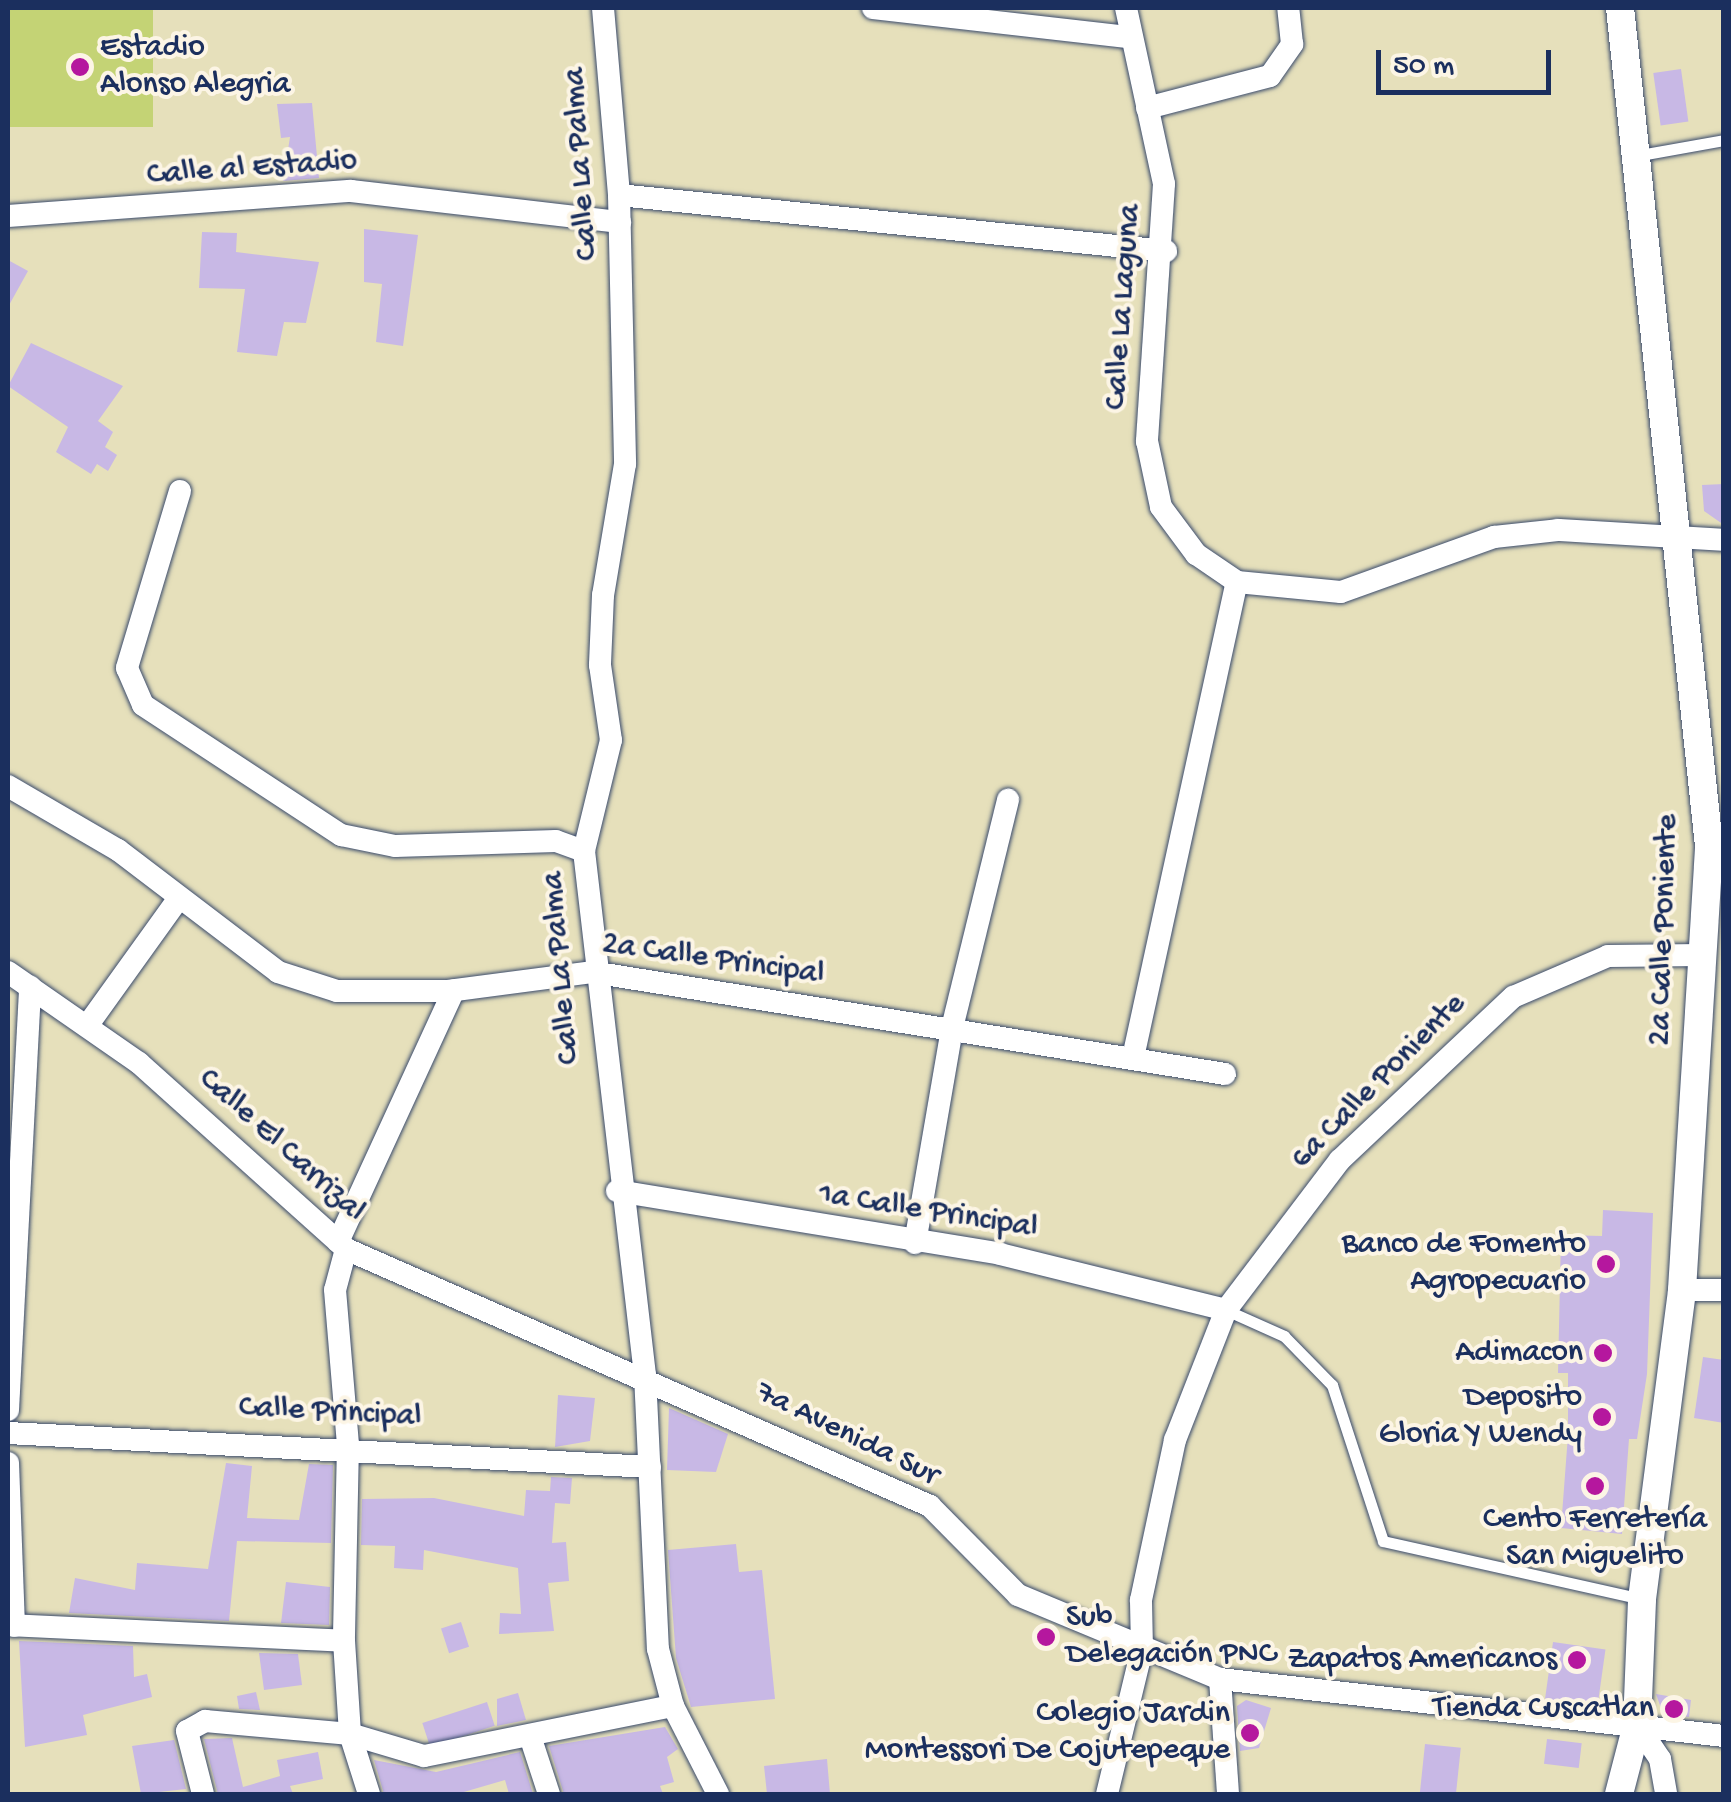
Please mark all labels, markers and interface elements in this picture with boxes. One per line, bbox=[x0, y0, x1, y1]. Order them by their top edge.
place label: Estadio Alonso Alegria bbox=[100, 30, 290, 105]
scale bar bbox=[1381, 30, 1556, 92]
text: 50 m bbox=[1393, 50, 1454, 85]
marker: Estadio Alonso Alegria bbox=[69, 56, 91, 78]
street label: Calle La Palma bbox=[556, 66, 608, 262]
street label: Calle al Estadio bbox=[146, 143, 358, 195]
street label: Calle La Laguna bbox=[1098, 203, 1150, 411]
street label: 2a Calle Poniente bbox=[1642, 813, 1688, 1047]
street label: Calle La Palma bbox=[534, 870, 590, 1066]
street label: 2a Calle Principal bbox=[600, 925, 826, 995]
street label: 6a Calle Poniente bbox=[1283, 986, 1475, 1178]
street label: Calle El Carrizal bbox=[190, 1061, 372, 1231]
street label: 1a Calle Principal bbox=[816, 1176, 1040, 1248]
place label: Banco de Fomento Agropecuario bbox=[1342, 1227, 1586, 1302]
marker: Banco de Fomento Agropecuario bbox=[1595, 1253, 1617, 1275]
place label: Adimacon bbox=[1455, 1334, 1583, 1372]
marker: Adimacon bbox=[1592, 1342, 1614, 1364]
street label: 7a Avenida Sur bbox=[749, 1374, 945, 1496]
place label: Deposito Gloria Y Wendy bbox=[1379, 1380, 1582, 1455]
street label: Calle Principal bbox=[238, 1389, 422, 1437]
marker: Deposito Gloria Y Wendy bbox=[1591, 1406, 1613, 1428]
marker: Cento Ferretería San Miguelito bbox=[1584, 1475, 1606, 1497]
place label: Cento Ferretería San Miguelito bbox=[1483, 1502, 1707, 1577]
place label: Sub Delegación PNC bbox=[1066, 1600, 1276, 1675]
marker: Sub Delegación PNC bbox=[1035, 1626, 1057, 1648]
place label: Zapatos Americanos bbox=[1287, 1641, 1557, 1679]
marker: Zapatos Americanos bbox=[1566, 1649, 1588, 1671]
place label: Tienda Cuscatlan bbox=[1433, 1690, 1654, 1728]
place label: Colegio Jardin Montessori De Cojutepeque bbox=[865, 1696, 1230, 1771]
marker: Tienda Cuscatlan bbox=[1663, 1698, 1685, 1720]
marker: Colegio Jardin Montessori De Cojutepeque bbox=[1239, 1722, 1261, 1744]

